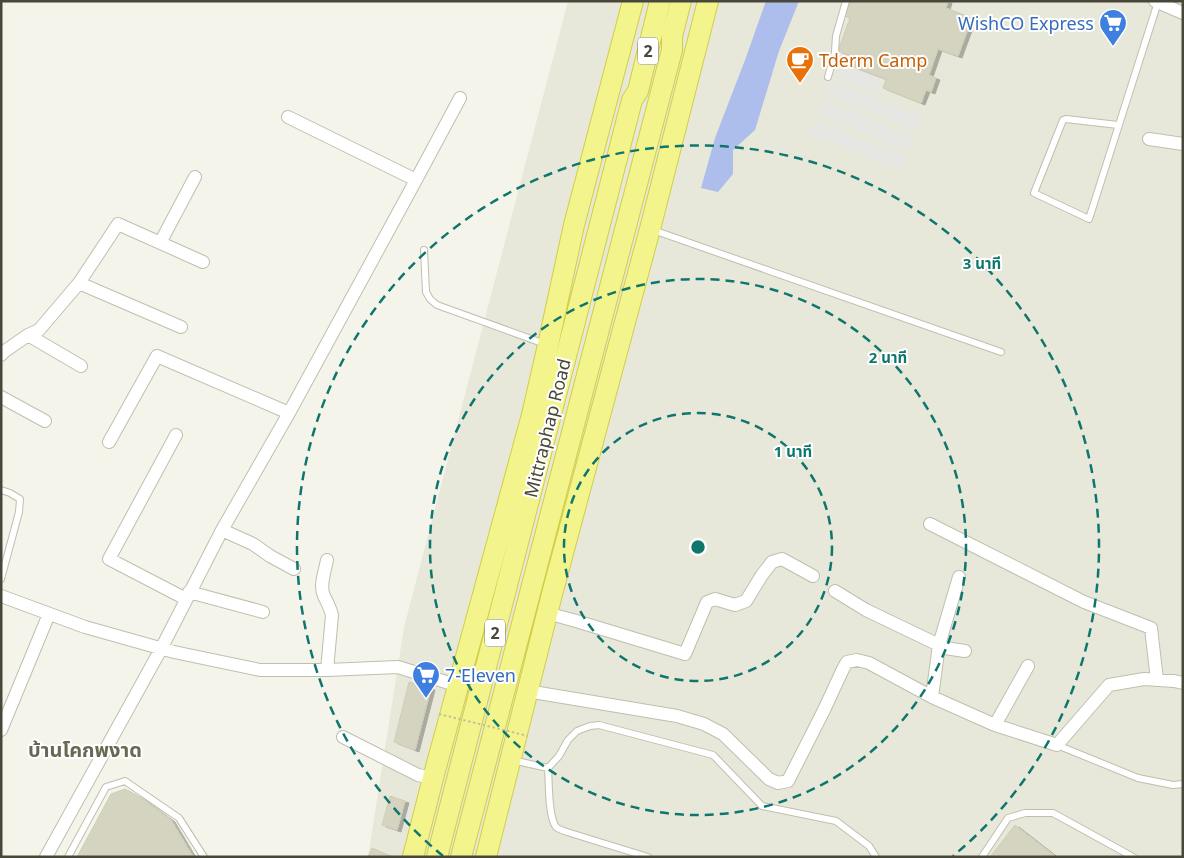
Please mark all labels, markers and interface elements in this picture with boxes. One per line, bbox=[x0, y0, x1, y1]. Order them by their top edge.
supermarket icon: WishCO Express bbox=[1098, 8, 1128, 47]
place label: WishCO Express bbox=[958, 11, 1094, 35]
road number: 2 bbox=[638, 37, 658, 64]
cafe icon: Tderm Camp bbox=[785, 45, 815, 84]
place label: Tderm Camp bbox=[819, 48, 927, 72]
text: 3 นาที bbox=[963, 253, 1001, 273]
text: 2 นาที bbox=[869, 347, 907, 367]
street label: Mittraphap Road bbox=[518, 356, 576, 500]
text: 1 นาที bbox=[774, 441, 812, 461]
centre of rings bbox=[689, 538, 707, 556]
road number: 2 bbox=[485, 620, 505, 646]
supermarket icon: 7-Eleven bbox=[411, 660, 441, 699]
place label: 7-Eleven bbox=[445, 663, 516, 687]
district label: บ้านโคกพงาด bbox=[28, 736, 142, 763]

